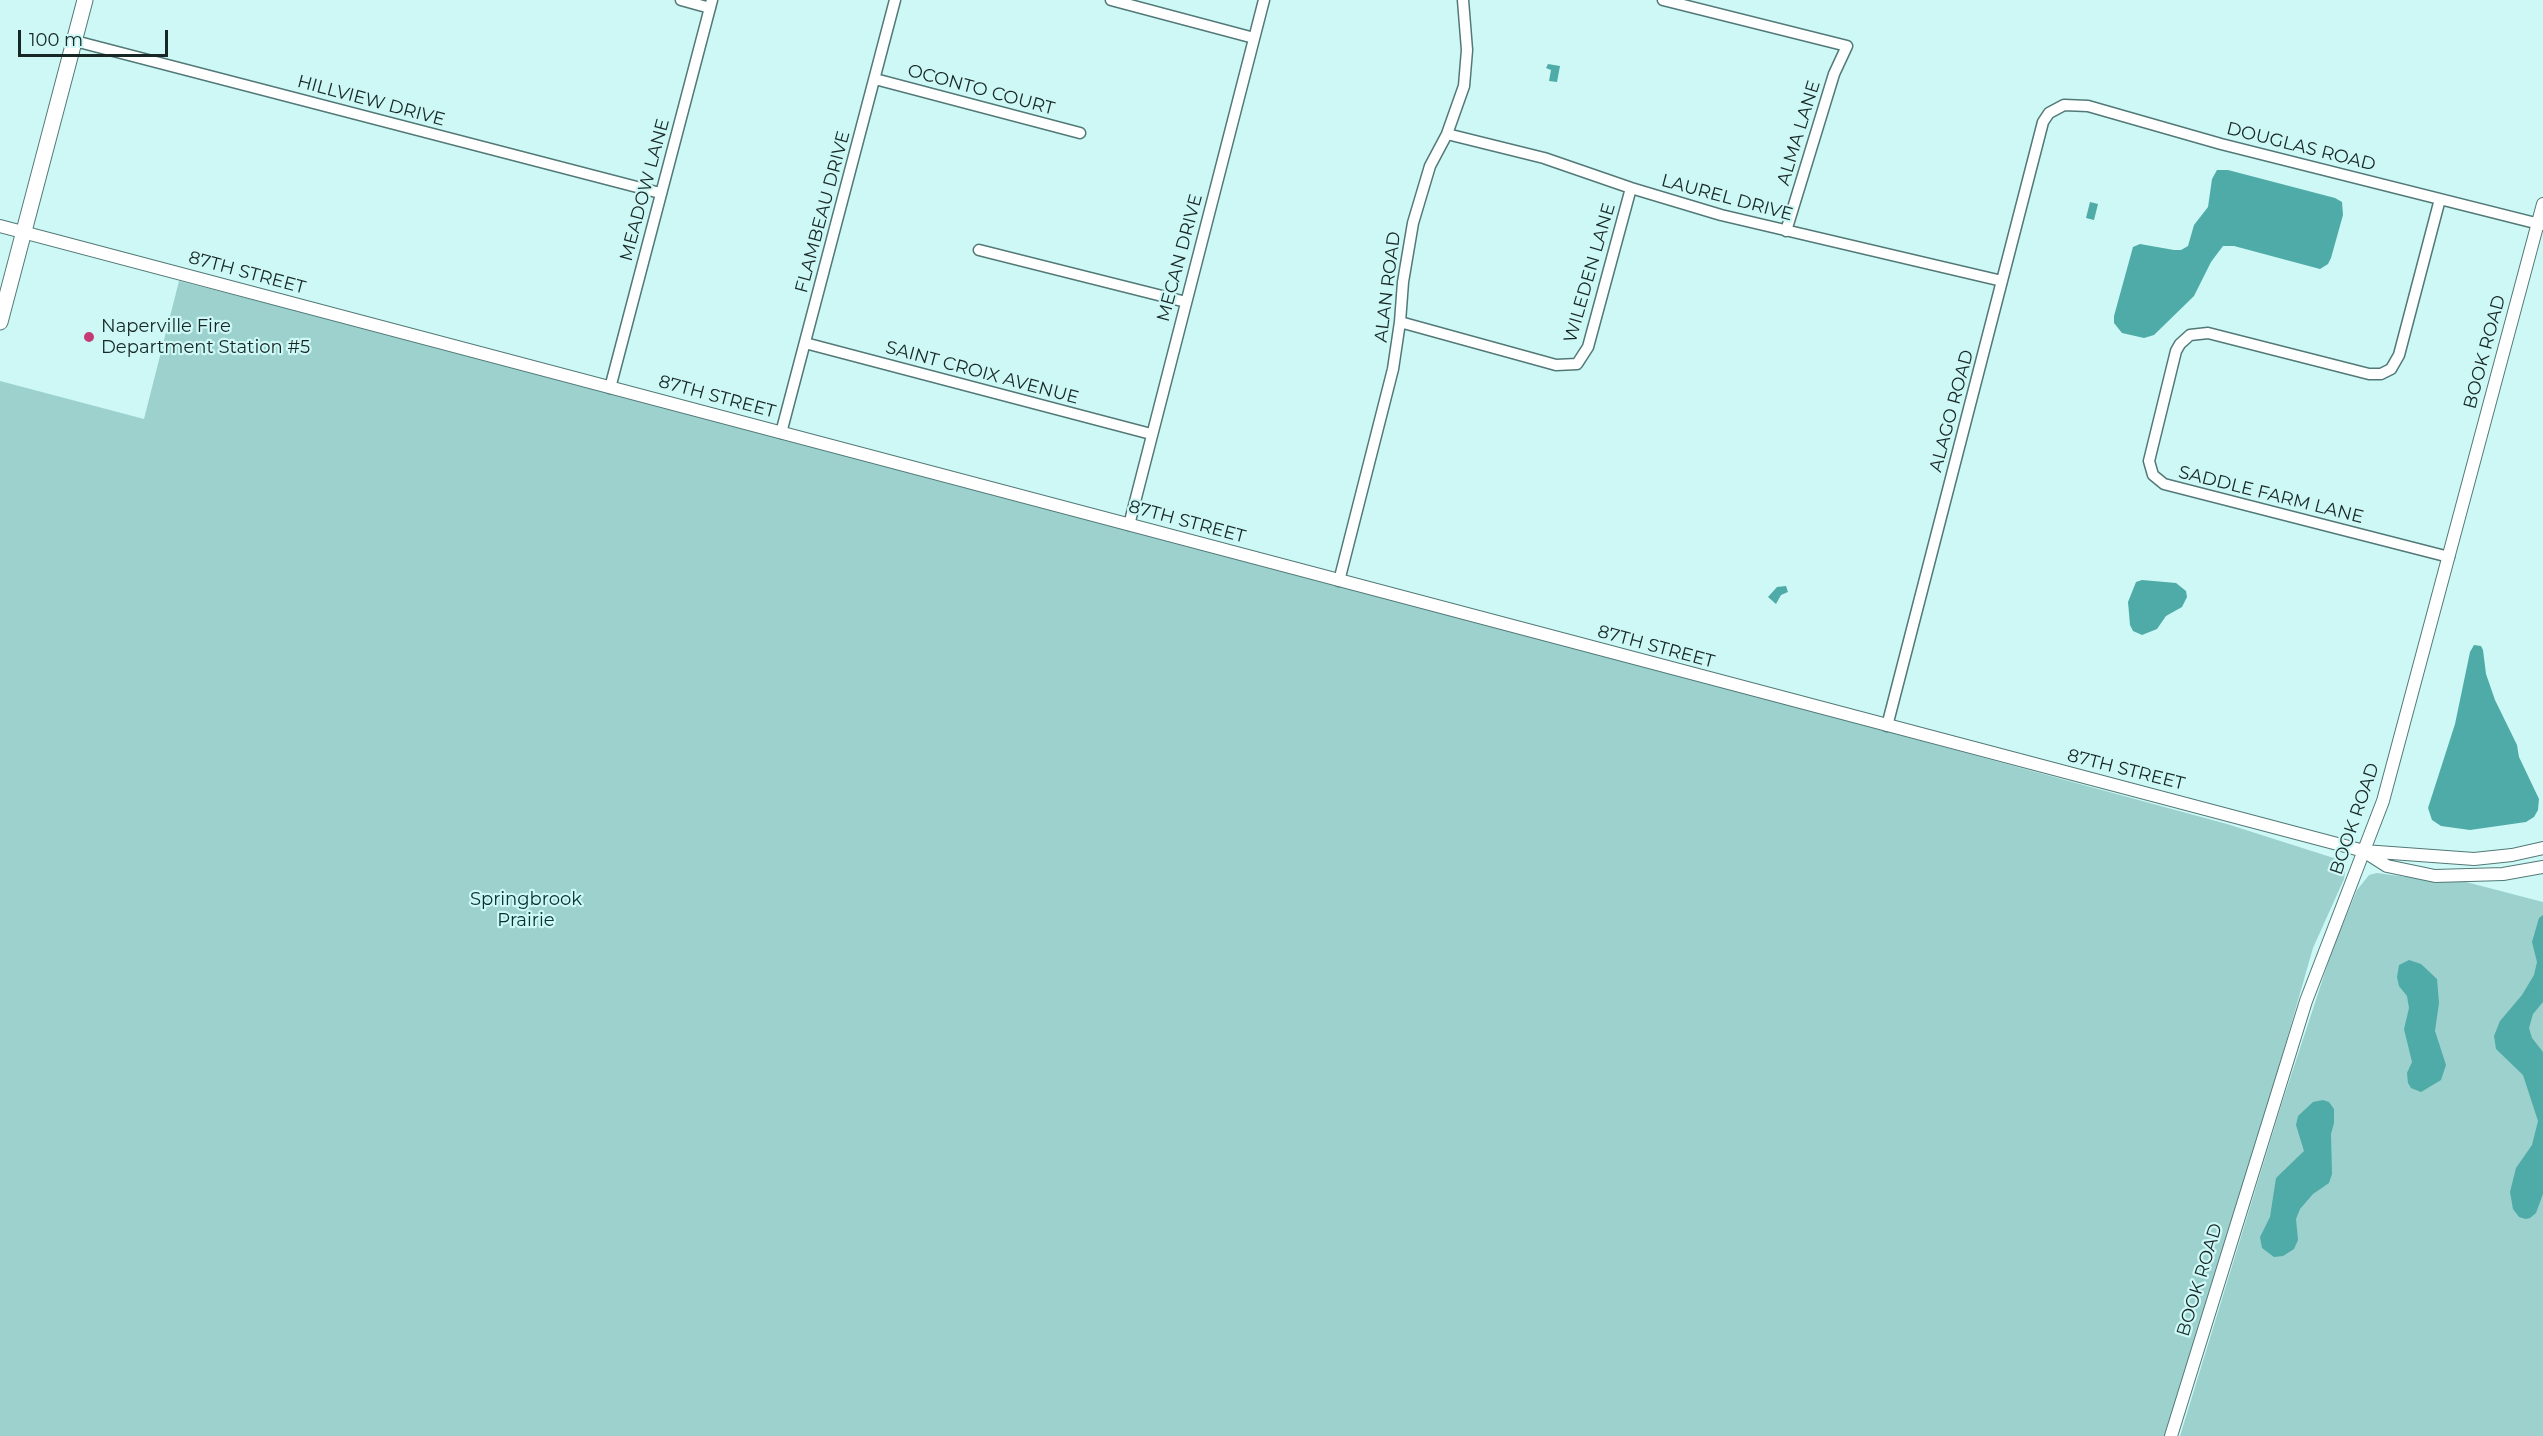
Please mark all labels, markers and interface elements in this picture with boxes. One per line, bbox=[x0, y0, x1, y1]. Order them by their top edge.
scale bar bbox=[21, 18, 171, 56]
text: 100 m bbox=[29, 29, 83, 51]
street label: OCONTO COURT bbox=[905, 60, 1057, 120]
street label: HILLVIEW DRIVE bbox=[295, 71, 447, 131]
street label: ALMA LANE bbox=[1773, 78, 1825, 188]
street label: MEADOW LANE bbox=[616, 116, 674, 264]
street label: DOUGLAS ROAD bbox=[2224, 118, 2378, 176]
street label: FLAMBEAU DRIVE bbox=[791, 129, 855, 295]
street label: LAUREL DRIVE bbox=[1659, 170, 1795, 226]
street label: MECAN DRIVE bbox=[1153, 192, 1207, 324]
street label: WILEDEN LANE bbox=[1560, 201, 1620, 345]
street label: ALAN ROAD bbox=[1370, 230, 1406, 344]
street label: 87TH STREET bbox=[186, 247, 308, 299]
street label: BOOK ROAD bbox=[2459, 293, 2511, 411]
place label: Naperville Fire Department Station #5 bbox=[101, 316, 310, 358]
marker: Naperville Fire Department Station #5 bbox=[82, 330, 96, 344]
street label: SAINT CROIX AVENUE bbox=[883, 337, 1081, 409]
street label: ALAGO ROAD bbox=[1925, 348, 1979, 474]
street label: 87TH STREET bbox=[656, 371, 778, 423]
street label: SADDLE FARM LANE bbox=[2176, 462, 2366, 528]
street label: 87TH STREET bbox=[1126, 496, 1248, 548]
street label: 87TH STREET bbox=[1595, 621, 1717, 673]
street label: 87TH STREET bbox=[2065, 745, 2187, 795]
street label: BOOK ROAD bbox=[2326, 760, 2384, 878]
park label: Springbrook Prairie bbox=[470, 889, 582, 932]
street label: BOOK ROAD bbox=[2173, 1221, 2227, 1339]

